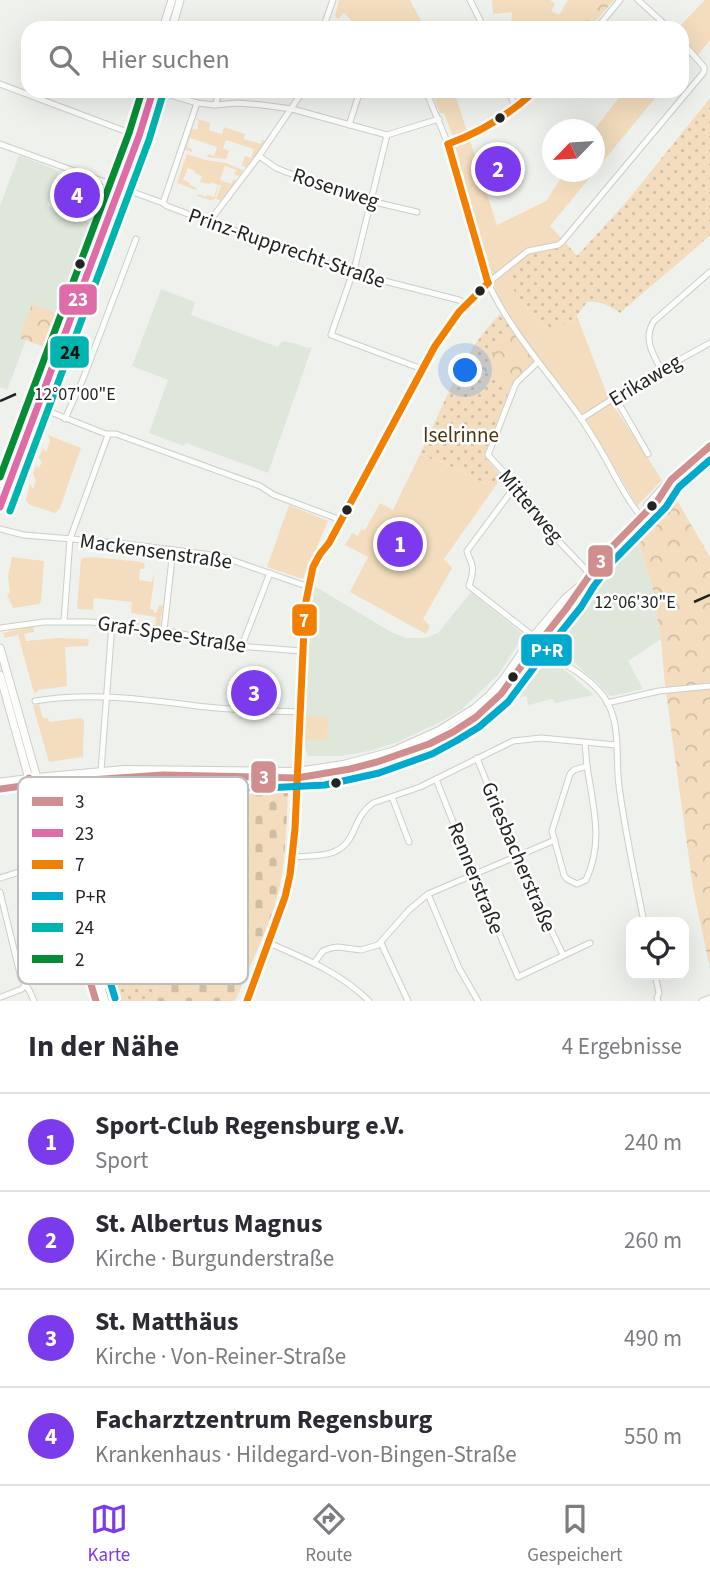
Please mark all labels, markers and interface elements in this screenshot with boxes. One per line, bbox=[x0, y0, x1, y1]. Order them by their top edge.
search box bbox=[21, 21, 689, 98]
icon: search bbox=[45, 41, 83, 79]
text: Hier suchen bbox=[101, 41, 230, 78]
unlabelled marker bbox=[493, 111, 507, 125]
north arrow bbox=[542, 119, 605, 182]
pin: 2 bbox=[475, 143, 521, 195]
street label: Rosenweg bbox=[289, 160, 384, 216]
pin: 4 bbox=[54, 169, 100, 221]
street label: Prinz-Rupprecht-Straße bbox=[184, 200, 390, 296]
unlabelled marker bbox=[73, 257, 87, 271]
line badge: 23 bbox=[58, 283, 98, 316]
unlabelled marker bbox=[473, 284, 487, 298]
text: 23 bbox=[68, 287, 88, 314]
line badge: 24 bbox=[49, 335, 90, 369]
text: 24 bbox=[60, 340, 80, 367]
street label: Erikaweg bbox=[603, 346, 687, 413]
your location bbox=[448, 353, 482, 387]
text: 12°07'00"E bbox=[34, 382, 116, 407]
park label: Iselrinne bbox=[423, 420, 499, 450]
street label: Mitterweg bbox=[491, 463, 571, 550]
unlabelled marker bbox=[645, 499, 659, 513]
unlabelled marker bbox=[340, 503, 354, 517]
pin: 1 bbox=[377, 518, 423, 570]
street label: Mackensenstraße bbox=[78, 525, 234, 577]
line badge: 3 bbox=[587, 544, 614, 578]
text: 3 bbox=[596, 549, 606, 576]
text: 12°06'30"E bbox=[594, 590, 676, 615]
line badge: 7 bbox=[291, 603, 318, 637]
street label: Graf-Spee-Straße bbox=[96, 607, 248, 661]
text: 7 bbox=[299, 608, 309, 635]
line badge: P+R bbox=[520, 633, 573, 667]
text: P+R bbox=[530, 638, 564, 665]
pin: 3 bbox=[231, 667, 277, 719]
unlabelled marker bbox=[506, 670, 520, 684]
line badge: 3 bbox=[250, 760, 277, 794]
text: 3 bbox=[259, 765, 269, 792]
unlabelled marker bbox=[329, 776, 343, 790]
legend bbox=[18, 777, 248, 984]
street label: Griesbacherstraße bbox=[474, 777, 564, 937]
text: 3 bbox=[75, 789, 84, 816]
street label: Rennerstraße bbox=[440, 818, 512, 938]
text: 23 bbox=[75, 821, 94, 848]
text: 7 bbox=[75, 852, 84, 879]
text: P+R bbox=[75, 884, 106, 911]
text: 24 bbox=[75, 915, 94, 942]
map controls bbox=[626, 917, 689, 980]
button: locate bbox=[626, 917, 689, 980]
text: 2 bbox=[75, 947, 84, 974]
text: In der Nähe bbox=[28, 1025, 179, 1068]
text: 4 Ergebnisse bbox=[562, 1030, 682, 1063]
text: Sport-Club Regensburg e.V. bbox=[95, 1107, 405, 1144]
text: 1 bbox=[45, 1126, 57, 1159]
text: 240 m bbox=[624, 1126, 682, 1159]
text: Sport bbox=[95, 1144, 148, 1177]
text: St. Albertus Magnus bbox=[95, 1205, 322, 1242]
text: 2 bbox=[45, 1224, 57, 1257]
text: 260 m bbox=[624, 1224, 682, 1257]
text: Kirche · Burgunderstraße bbox=[95, 1242, 334, 1275]
text: St. Matthäus bbox=[95, 1303, 239, 1340]
text: 3 bbox=[45, 1322, 57, 1355]
text: 490 m bbox=[624, 1322, 682, 1355]
text: Kirche · Von-Reiner-Straße bbox=[95, 1340, 346, 1373]
text: Facharztzentrum Regensburg bbox=[95, 1401, 433, 1438]
text: 4 bbox=[45, 1420, 57, 1453]
text: 550 m bbox=[624, 1420, 682, 1453]
text: Krankenhaus · Hildegard-von-Bingen-Straße bbox=[95, 1438, 517, 1471]
tab: Karte bbox=[88, 1500, 130, 1569]
tab: Route bbox=[305, 1500, 352, 1569]
tab: Gespeichert bbox=[527, 1500, 622, 1569]

